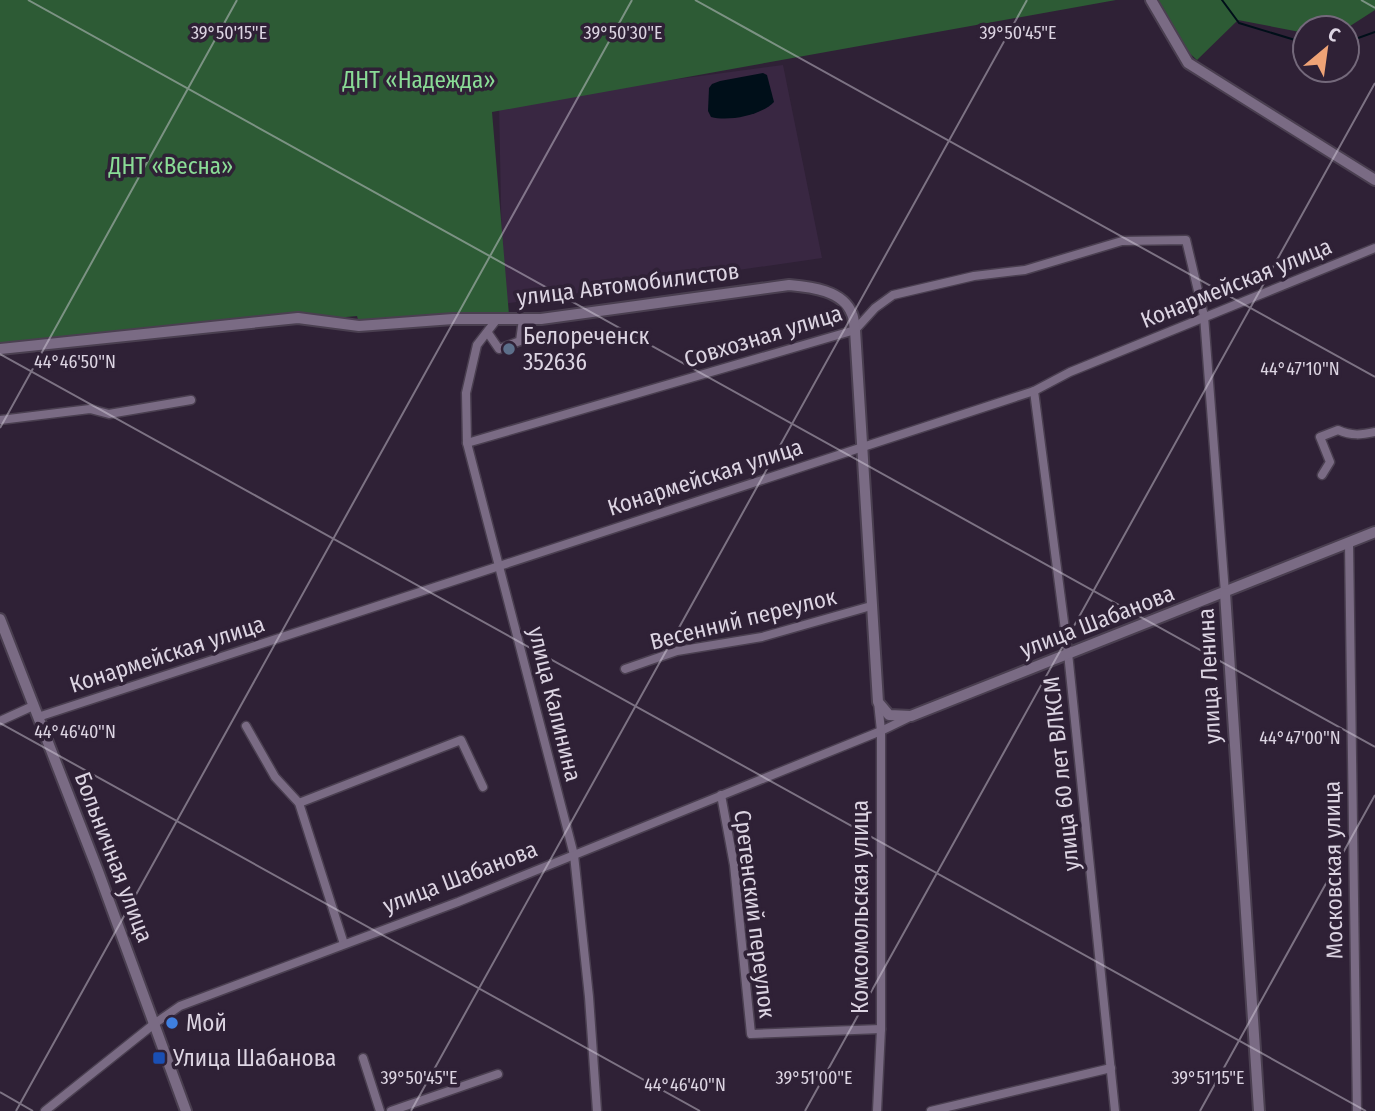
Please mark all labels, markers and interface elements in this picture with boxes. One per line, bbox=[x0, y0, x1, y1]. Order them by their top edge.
north arrow bbox=[1291, 14, 1361, 84]
text: 39°50'15"E bbox=[191, 22, 267, 44]
text: 39°50'30"E bbox=[584, 22, 662, 44]
text: 39°50'45"E bbox=[980, 22, 1057, 44]
text: С bbox=[1324, 22, 1344, 47]
park label: ДНТ «Надежда» bbox=[342, 66, 495, 94]
park label: ДНТ «Весна» bbox=[108, 152, 233, 180]
street label: Конармейская улица bbox=[1136, 232, 1336, 334]
street label: улица Автомобилистов bbox=[515, 256, 741, 312]
street label: Совхозная улица bbox=[680, 299, 846, 373]
place label: Белореченск 352636 bbox=[523, 322, 650, 376]
marker: Белореченск 352636 bbox=[501, 341, 517, 357]
text: 44°46'50"N bbox=[34, 351, 116, 373]
text: 44°47'10"N bbox=[1260, 358, 1340, 380]
street label: Конармейская улица bbox=[604, 432, 806, 522]
street label: улица Шабанова bbox=[1016, 579, 1178, 663]
street label: Весенний переулок bbox=[647, 582, 839, 656]
street label: улица Ленина bbox=[1191, 607, 1227, 745]
street label: Конармейская улица bbox=[66, 609, 268, 699]
street label: улица Калинина bbox=[522, 624, 588, 784]
street label: улица 60 лет ВЛКСМ bbox=[1037, 675, 1085, 873]
text: 44°46'40"N bbox=[34, 721, 116, 743]
text: 44°47'00"N bbox=[1259, 727, 1341, 749]
street label: Больничная улица bbox=[69, 768, 159, 946]
street label: Московская улица bbox=[1317, 781, 1349, 959]
street label: Комсомольская улица bbox=[846, 800, 874, 1014]
street label: Сретенский переулок bbox=[728, 808, 782, 1020]
street label: улица Шабанова bbox=[379, 835, 541, 919]
place label: Мой bbox=[186, 1009, 227, 1037]
marker: Мой bbox=[164, 1015, 180, 1031]
place label: Улица Шабанова bbox=[172, 1044, 336, 1072]
marker: Улица Шабанова bbox=[151, 1050, 167, 1066]
text: 39°50'45"E bbox=[381, 1067, 458, 1089]
text: 39°51'00"E bbox=[776, 1067, 852, 1089]
text: 39°51'15"E bbox=[1171, 1067, 1245, 1089]
text: 44°46'40"N bbox=[644, 1074, 726, 1096]

